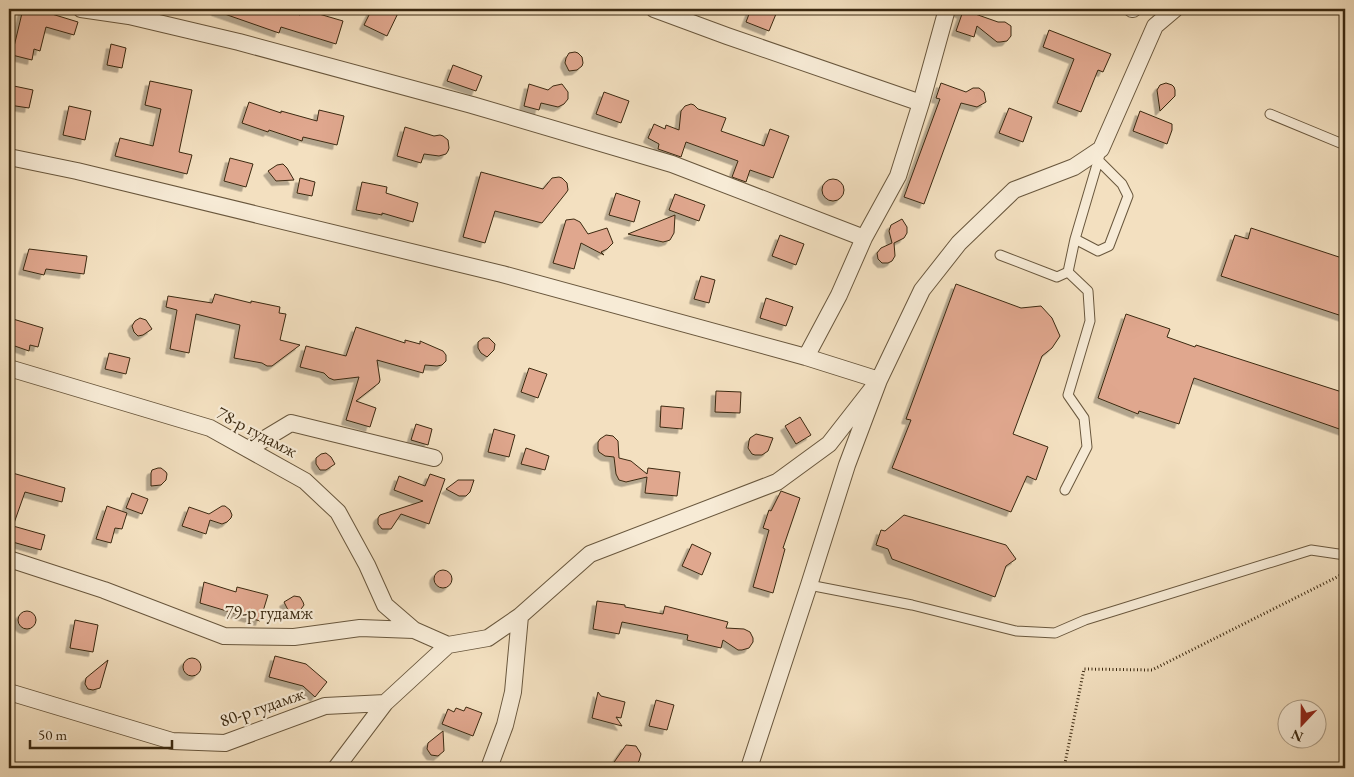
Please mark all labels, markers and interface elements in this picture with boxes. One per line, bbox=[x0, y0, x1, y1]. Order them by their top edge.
street label: 78-р гудамж bbox=[213, 401, 302, 463]
street label: 79-р гудамж bbox=[225, 601, 313, 624]
street label: 80-р гудамж bbox=[216, 681, 308, 732]
north arrow bbox=[1276, 700, 1326, 750]
scale bar bbox=[30, 717, 172, 749]
text: 50 m bbox=[38, 725, 67, 744]
text: N bbox=[1288, 725, 1306, 747]

